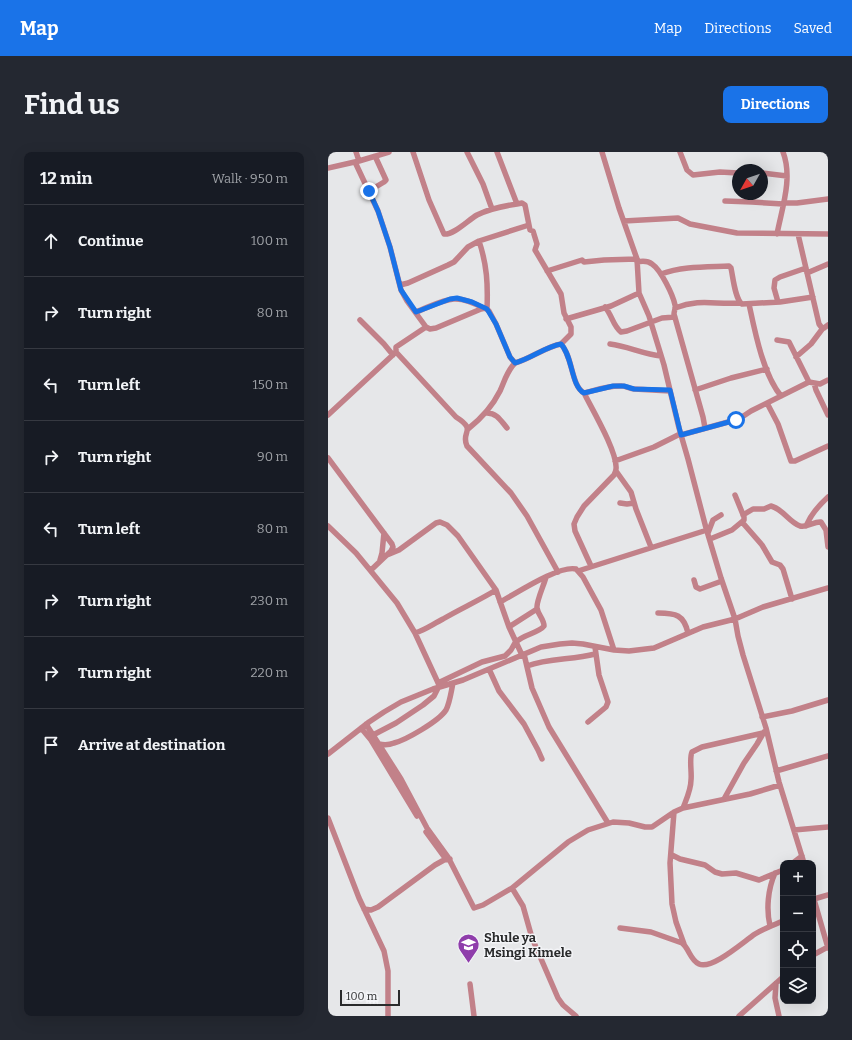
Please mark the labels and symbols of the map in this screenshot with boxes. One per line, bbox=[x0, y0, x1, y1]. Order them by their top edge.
north arrow bbox=[732, 164, 768, 200]
route end bbox=[360, 182, 378, 200]
route start bbox=[727, 411, 745, 429]
place label: Shule ya Msingi Kimele bbox=[484, 930, 572, 960]
school or university icon: Shule ya Msingi Kimele bbox=[455, 931, 481, 964]
scale bar bbox=[340, 988, 400, 1007]

